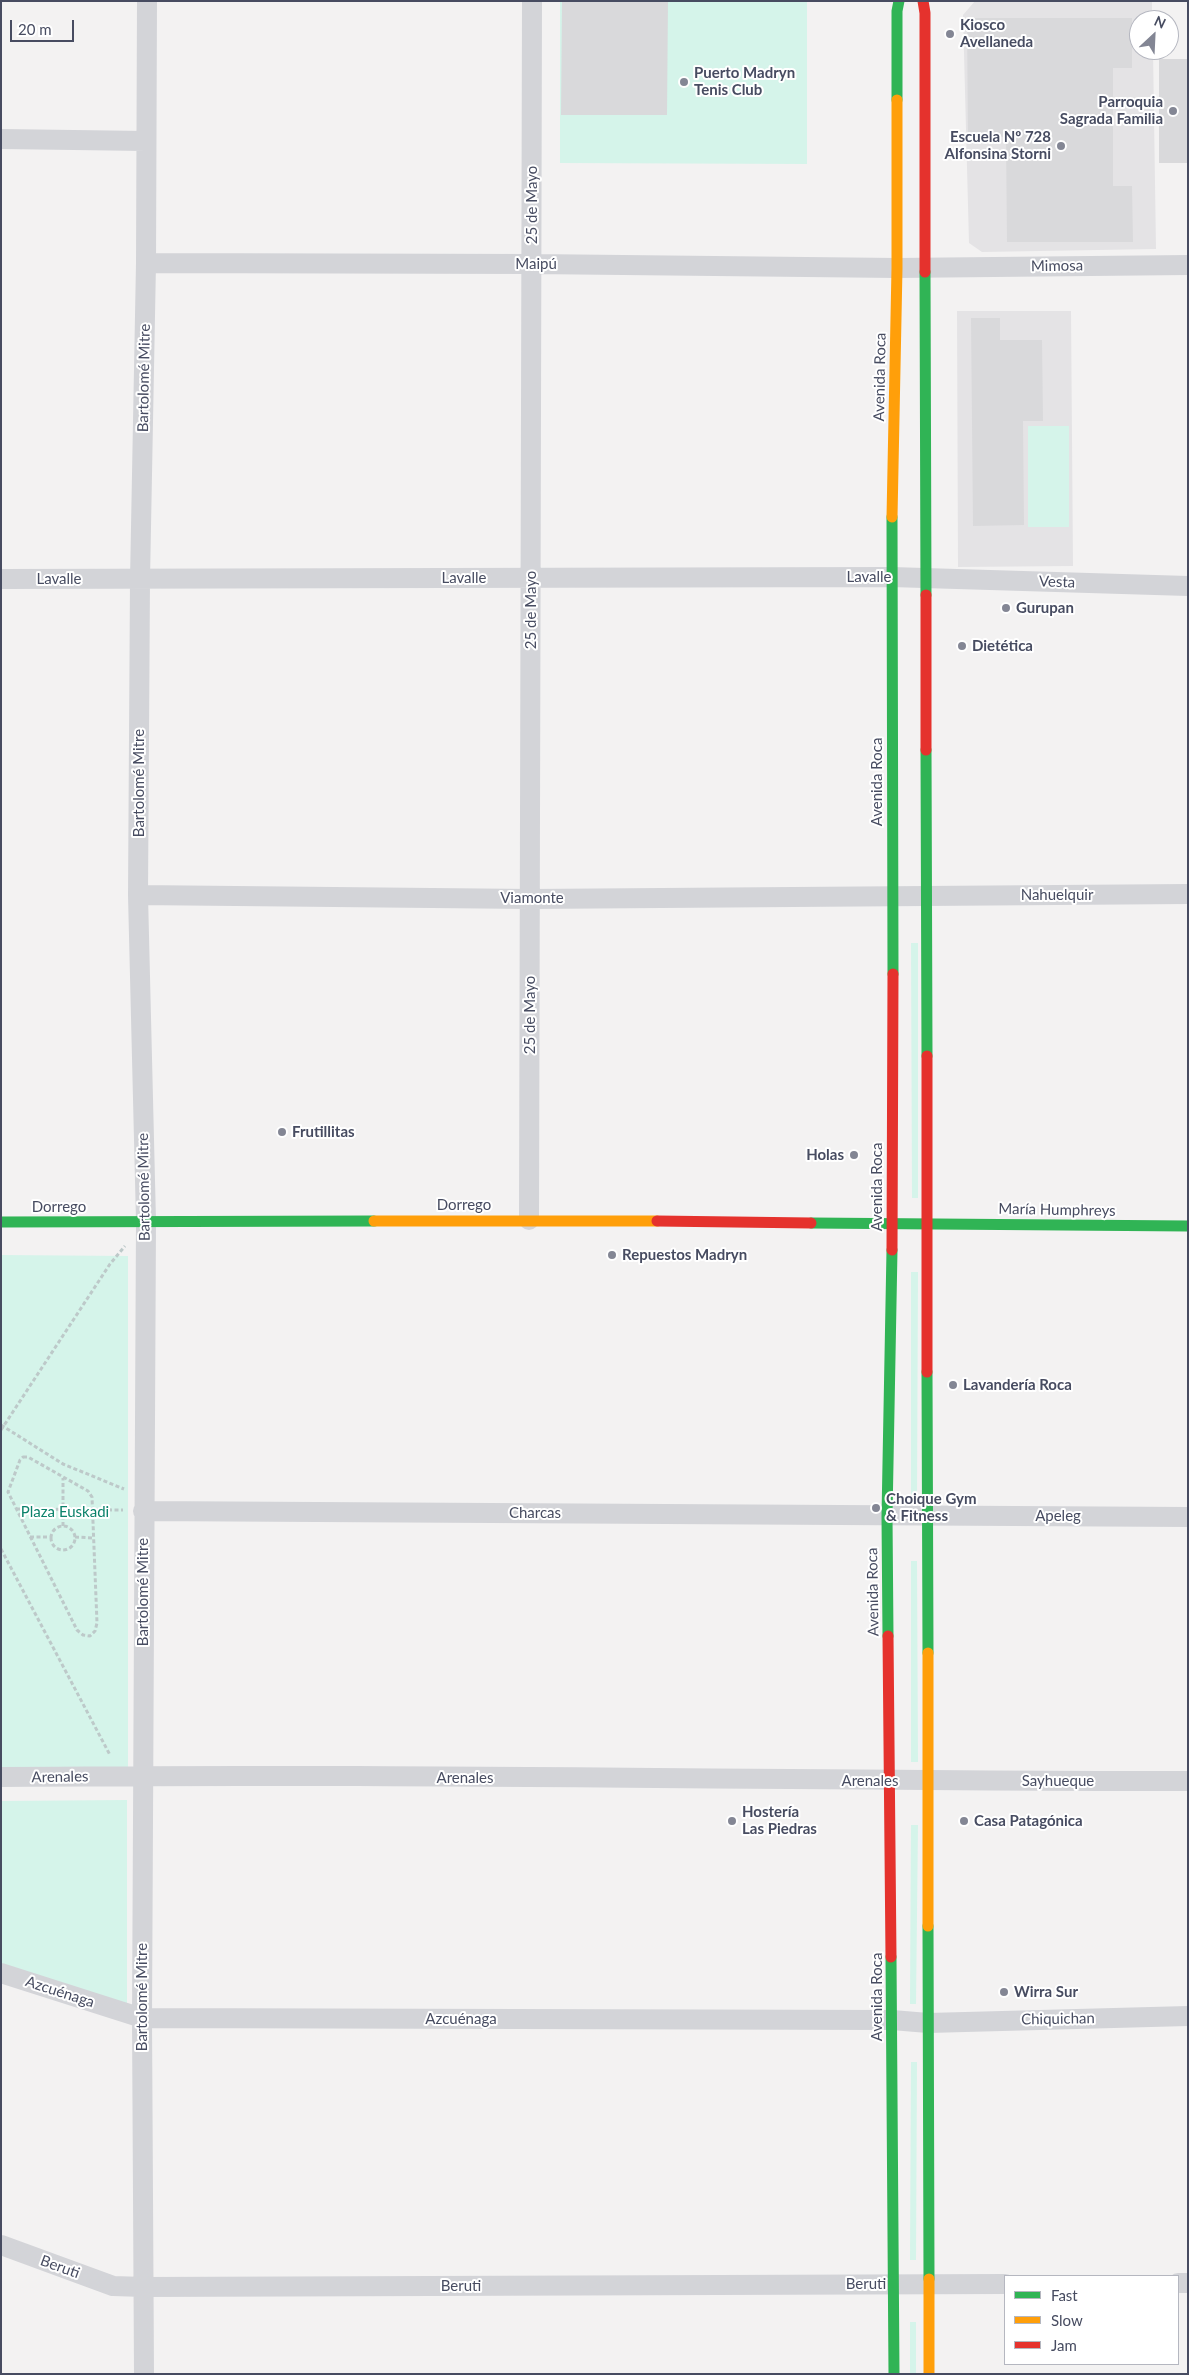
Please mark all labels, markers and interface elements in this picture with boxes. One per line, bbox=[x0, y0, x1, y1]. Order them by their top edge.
scale bar bbox=[12, 10, 76, 42]
north arrow bbox=[1129, 10, 1179, 60]
text: N bbox=[1152, 12, 1169, 32]
place label: Kiosco Avellaneda bbox=[960, 16, 1033, 51]
text: 20 m bbox=[18, 20, 52, 38]
marker: Kiosco Avellaneda bbox=[944, 28, 956, 40]
place label: Puerto Madryn Tenis Club bbox=[694, 64, 795, 99]
marker: Puerto Madryn Tenis Club bbox=[678, 76, 690, 88]
place label: Parroquia Sagrada Familia bbox=[1060, 93, 1163, 128]
marker: Parroquia Sagrada Familia bbox=[1167, 105, 1179, 117]
place label: Escuela Nº 728 Alfonsina Storni bbox=[945, 128, 1051, 163]
marker: Escuela Nº 728 Alfonsina Storni bbox=[1055, 140, 1067, 152]
street label: 25 de Mayo bbox=[523, 166, 541, 244]
street label: Maipú bbox=[515, 255, 557, 273]
street label: Mimosa bbox=[1031, 257, 1083, 275]
street label: Bartolomé Mitre bbox=[134, 324, 154, 432]
street label: Avenida Roca bbox=[870, 332, 890, 422]
street label: Lavalle bbox=[846, 568, 892, 586]
street label: Lavalle bbox=[441, 569, 487, 587]
street label: Lavalle bbox=[36, 570, 82, 588]
street label: 25 de Mayo bbox=[522, 571, 540, 649]
street label: Vesta bbox=[1039, 572, 1075, 592]
place label: Gurupan bbox=[1016, 599, 1074, 617]
marker: Gurupan bbox=[1000, 602, 1012, 614]
place label: Dietética bbox=[972, 637, 1033, 655]
marker: Dietética bbox=[956, 640, 968, 652]
street label: Bartolomé Mitre bbox=[130, 729, 148, 837]
street label: Avenida Roca bbox=[868, 738, 886, 826]
street label: Nahuelquir bbox=[1021, 886, 1093, 904]
street label: Viamonte bbox=[500, 889, 564, 907]
street label: 25 de Mayo bbox=[521, 976, 539, 1054]
place label: Frutillitas bbox=[292, 1123, 355, 1141]
marker: Frutillitas bbox=[276, 1126, 288, 1138]
street label: Bartolomé Mitre bbox=[134, 1133, 154, 1241]
street label: Avenida Roca bbox=[868, 1143, 886, 1231]
place label: Holas bbox=[806, 1146, 844, 1164]
marker: Holas bbox=[848, 1149, 860, 1161]
street label: Dorrego bbox=[437, 1196, 491, 1214]
street label: Dorrego bbox=[32, 1198, 86, 1216]
street label: María Humphreys bbox=[998, 1200, 1116, 1220]
place label: Repuestos Madryn bbox=[622, 1246, 747, 1264]
marker: Repuestos Madryn bbox=[606, 1249, 618, 1261]
place label: Lavandería Roca bbox=[963, 1376, 1072, 1394]
marker: Lavandería Roca bbox=[947, 1379, 959, 1391]
place label: Choique Gym & Fitness bbox=[886, 1490, 977, 1525]
marker: Choique Gym & Fitness bbox=[870, 1502, 882, 1514]
park label: Plaza Euskadi bbox=[21, 1503, 109, 1521]
street label: Charcas bbox=[509, 1504, 561, 1522]
street label: Apeleg bbox=[1035, 1507, 1081, 1525]
street label: Bartolomé Mitre bbox=[134, 1538, 152, 1646]
street label: Avenida Roca bbox=[863, 1547, 883, 1637]
street label: Arenales bbox=[31, 1768, 89, 1786]
street label: Arenales bbox=[437, 1769, 493, 1787]
street label: Arenales bbox=[842, 1772, 898, 1790]
street label: Sayhueque bbox=[1022, 1772, 1094, 1790]
place label: Hostería Las Piedras bbox=[742, 1803, 817, 1838]
place label: Casa Patagónica bbox=[974, 1812, 1083, 1830]
marker: Hostería Las Piedras bbox=[726, 1815, 738, 1827]
marker: Casa Patagónica bbox=[958, 1815, 970, 1827]
street label: Bartolomé Mitre bbox=[133, 1943, 151, 2051]
street label: Avenida Roca bbox=[868, 1953, 886, 2041]
street label: Azcuénaga bbox=[23, 1972, 97, 2012]
place label: Wirra Sur bbox=[1014, 1983, 1078, 2001]
marker: Wirra Sur bbox=[998, 1986, 1010, 1998]
street label: Chiquichan bbox=[1021, 2009, 1095, 2029]
street label: Azcuénaga bbox=[425, 2010, 497, 2028]
street label: Beruti bbox=[38, 2252, 82, 2282]
street label: Beruti bbox=[846, 2275, 886, 2293]
legend bbox=[1004, 2275, 1179, 2365]
street label: Beruti bbox=[441, 2277, 481, 2295]
text: Fast bbox=[1051, 2286, 1078, 2304]
text: Slow bbox=[1051, 2311, 1083, 2329]
text: Jam bbox=[1051, 2336, 1077, 2354]

